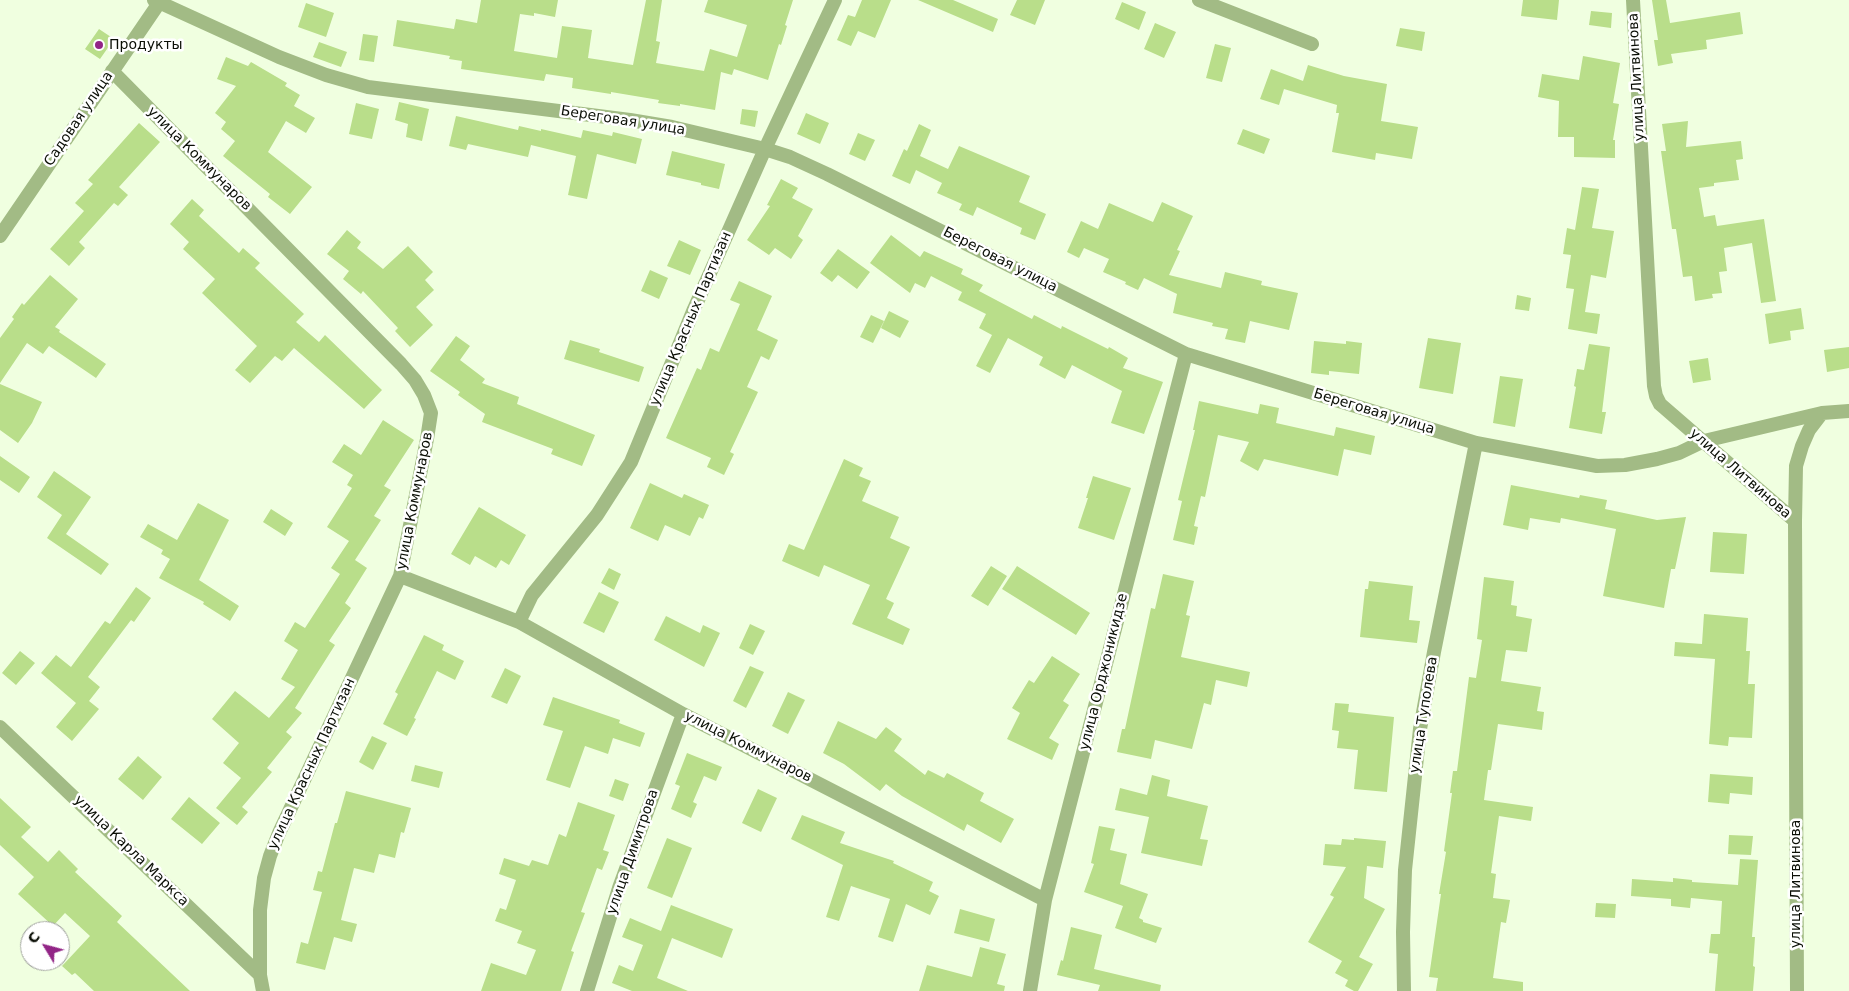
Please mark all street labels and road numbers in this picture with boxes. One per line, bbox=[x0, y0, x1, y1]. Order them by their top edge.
street label: улица Литвинова bbox=[1625, 12, 1649, 142]
street label: Садовая улица bbox=[41, 68, 117, 170]
street label: улица Коммунаров bbox=[143, 103, 255, 215]
street label: Береговая улица bbox=[560, 103, 686, 139]
street label: Береговая улица bbox=[940, 224, 1060, 296]
street label: улица Красных Партизан bbox=[647, 229, 735, 409]
street label: Береговая улица bbox=[1311, 386, 1437, 438]
street label: улица Литвинова bbox=[1686, 425, 1794, 523]
street label: улица Коммунаров bbox=[393, 431, 437, 571]
street label: улица Орджоникидзе bbox=[1076, 592, 1132, 752]
street label: улица Туполева bbox=[1406, 655, 1442, 775]
street label: улица Красных Партизан bbox=[265, 676, 359, 852]
street label: улица Коммунаров bbox=[682, 708, 814, 786]
street label: улица Димитрова bbox=[604, 787, 662, 917]
street label: улица Карла Маркса bbox=[70, 792, 192, 910]
street label: улица Литвинова bbox=[1788, 820, 1804, 948]

